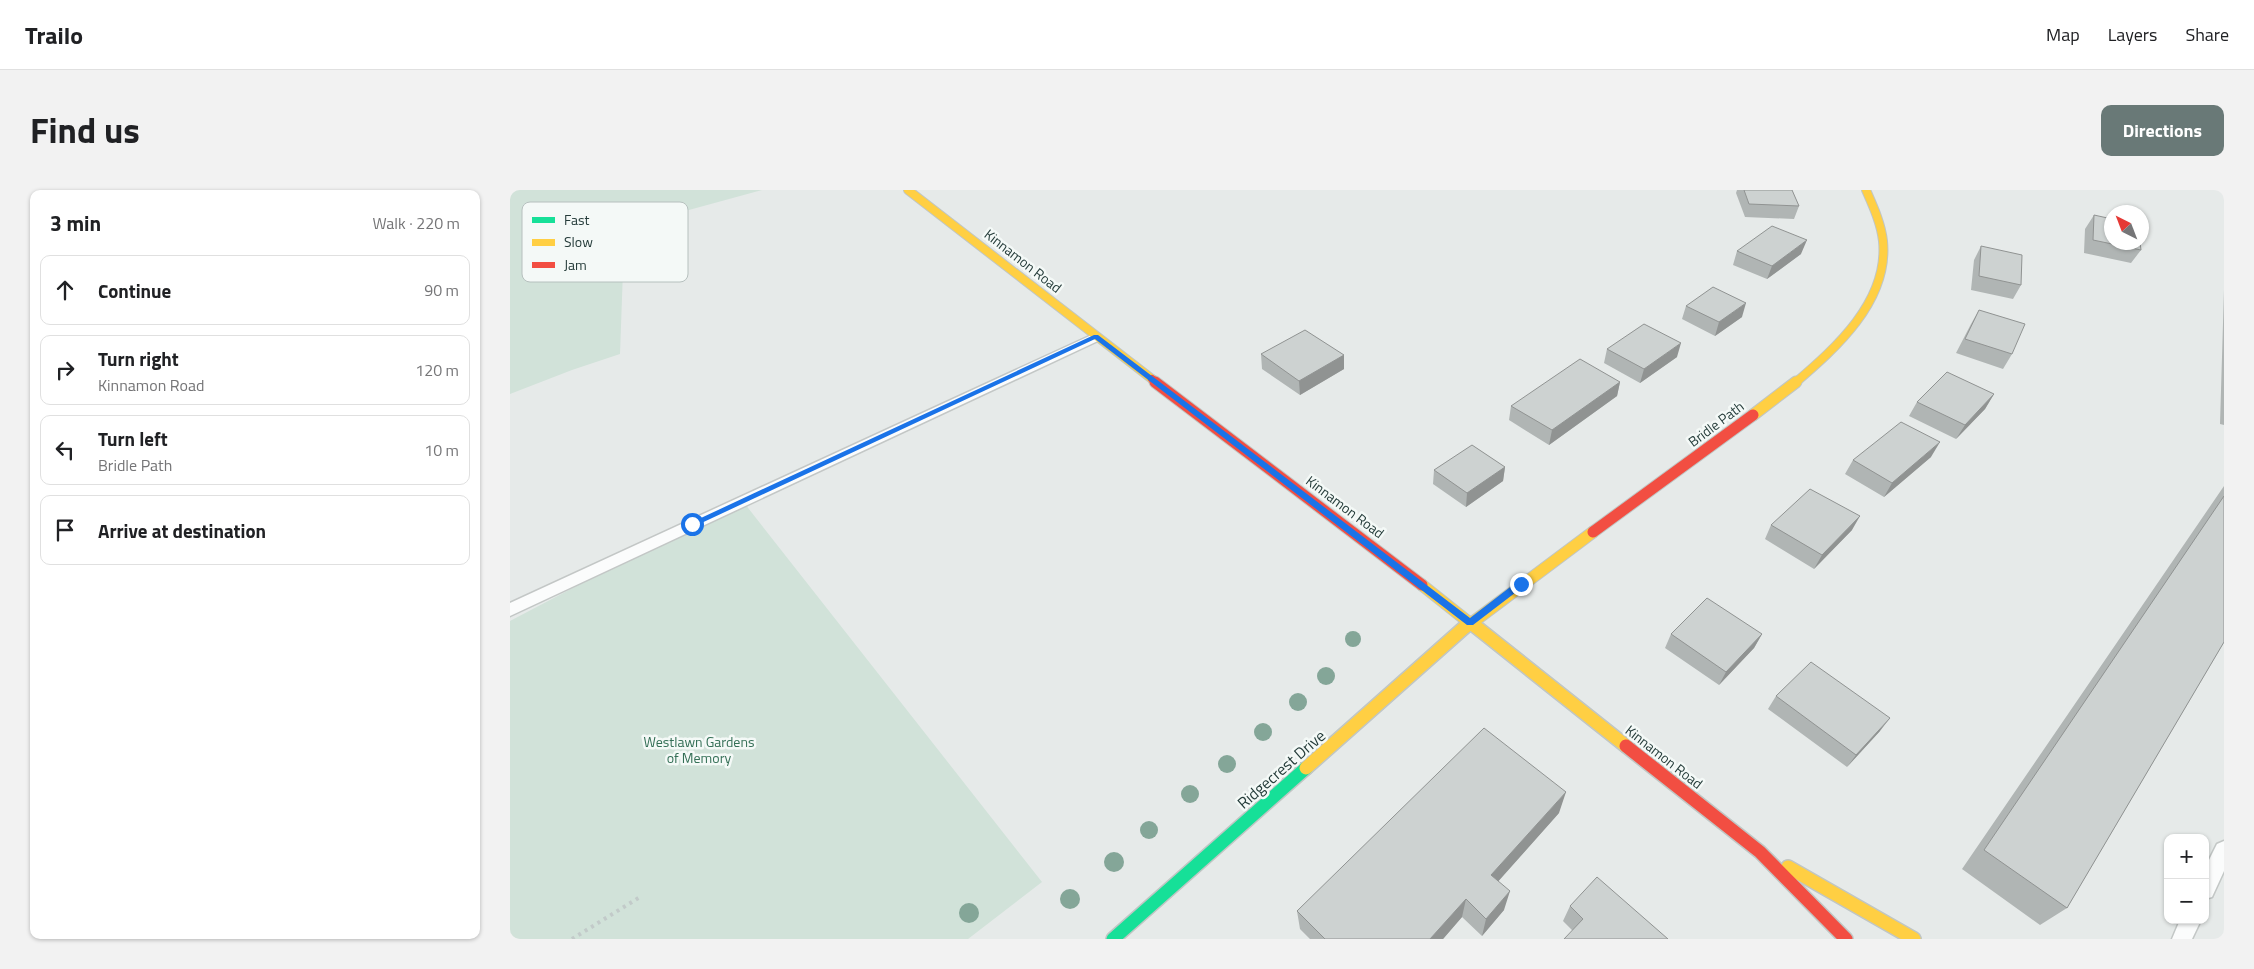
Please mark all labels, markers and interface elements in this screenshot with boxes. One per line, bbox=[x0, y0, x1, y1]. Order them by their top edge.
text: Trailo bbox=[25, 17, 83, 53]
text: Map bbox=[2046, 21, 2080, 48]
text: Layers bbox=[2108, 21, 2157, 48]
text: Share bbox=[2185, 21, 2229, 48]
text: Find us bbox=[30, 103, 140, 157]
button: Directions bbox=[2101, 105, 2224, 156]
legend bbox=[522, 202, 688, 282]
north arrow bbox=[2104, 205, 2149, 250]
text: 3 min bbox=[50, 207, 101, 239]
text: Fast bbox=[564, 209, 589, 230]
text: Walk · 220 m bbox=[372, 211, 460, 235]
street label: Kinnamon Road bbox=[980, 224, 1066, 298]
text: Slow bbox=[564, 231, 593, 252]
text: Jam bbox=[564, 254, 587, 275]
icon: ahead bbox=[51, 276, 79, 304]
text: Continue bbox=[98, 276, 171, 305]
text: 90 m bbox=[424, 278, 459, 302]
text: Turn right bbox=[98, 344, 179, 373]
icon: right bbox=[51, 356, 79, 384]
text: 120 m bbox=[415, 358, 459, 382]
text: Kinnamon Road bbox=[98, 373, 204, 397]
street label: Bridle Path bbox=[1683, 396, 1748, 452]
text: Turn left bbox=[98, 424, 168, 453]
icon: left bbox=[51, 436, 79, 464]
text: 10 m bbox=[424, 438, 459, 462]
text: Bridle Path bbox=[98, 453, 172, 477]
street label: Kinnamon Road bbox=[1302, 470, 1389, 543]
route start bbox=[681, 513, 704, 536]
icon: arrive bbox=[51, 516, 79, 544]
text: Arrive at destination bbox=[98, 516, 266, 545]
route end bbox=[1510, 573, 1533, 596]
street label: Kinnamon Road bbox=[1621, 720, 1707, 794]
street label: Ridgecrest Drive bbox=[1232, 724, 1330, 814]
park label: Westlawn Gardens of Memory bbox=[644, 731, 754, 768]
map controls bbox=[2164, 834, 2209, 924]
button: + bbox=[2164, 834, 2209, 879]
button: − bbox=[2164, 879, 2209, 924]

